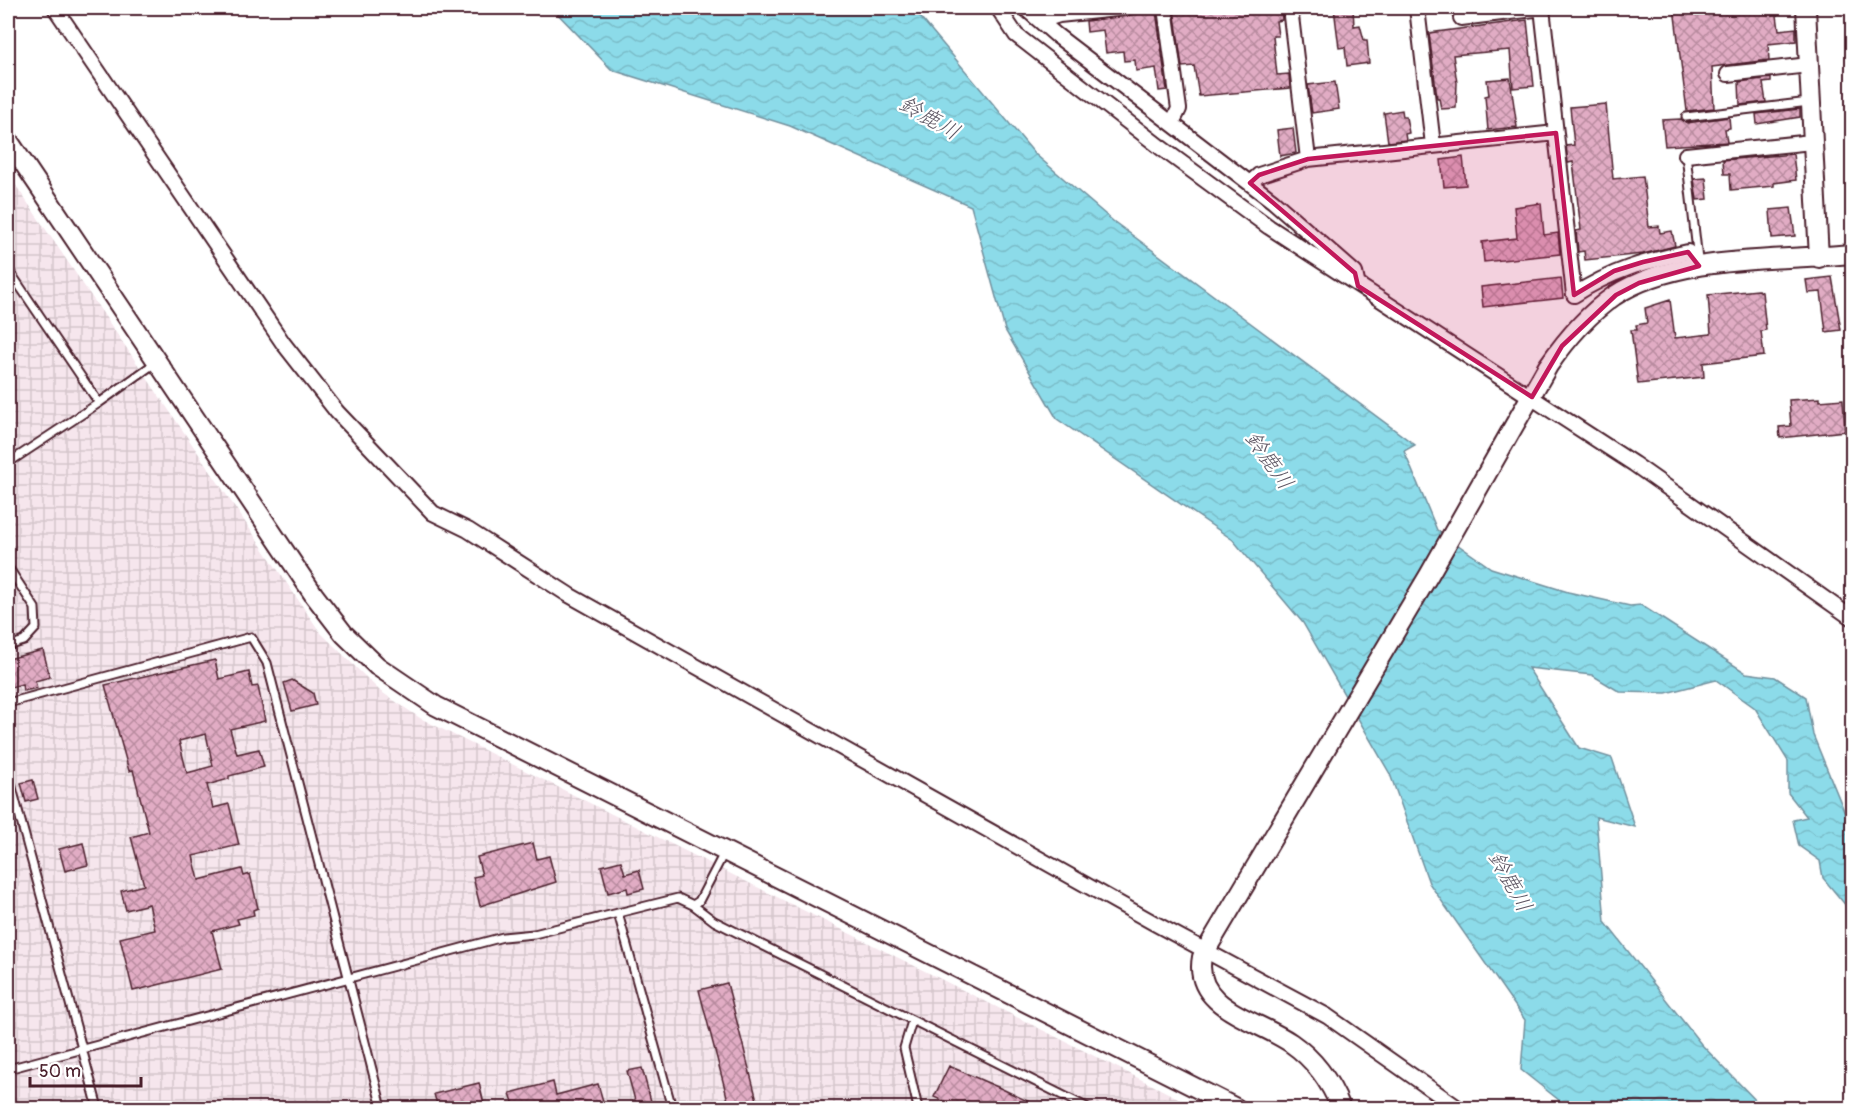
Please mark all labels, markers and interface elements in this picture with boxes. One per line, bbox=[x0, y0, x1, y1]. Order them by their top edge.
water label: 鈴鹿川 bbox=[894, 89, 965, 146]
water label: 鈴鹿川 bbox=[1239, 426, 1300, 496]
water label: 鈴鹿川 bbox=[1482, 846, 1538, 917]
scale bar bbox=[30, 1050, 141, 1088]
text: 50 m bbox=[39, 1060, 81, 1083]

